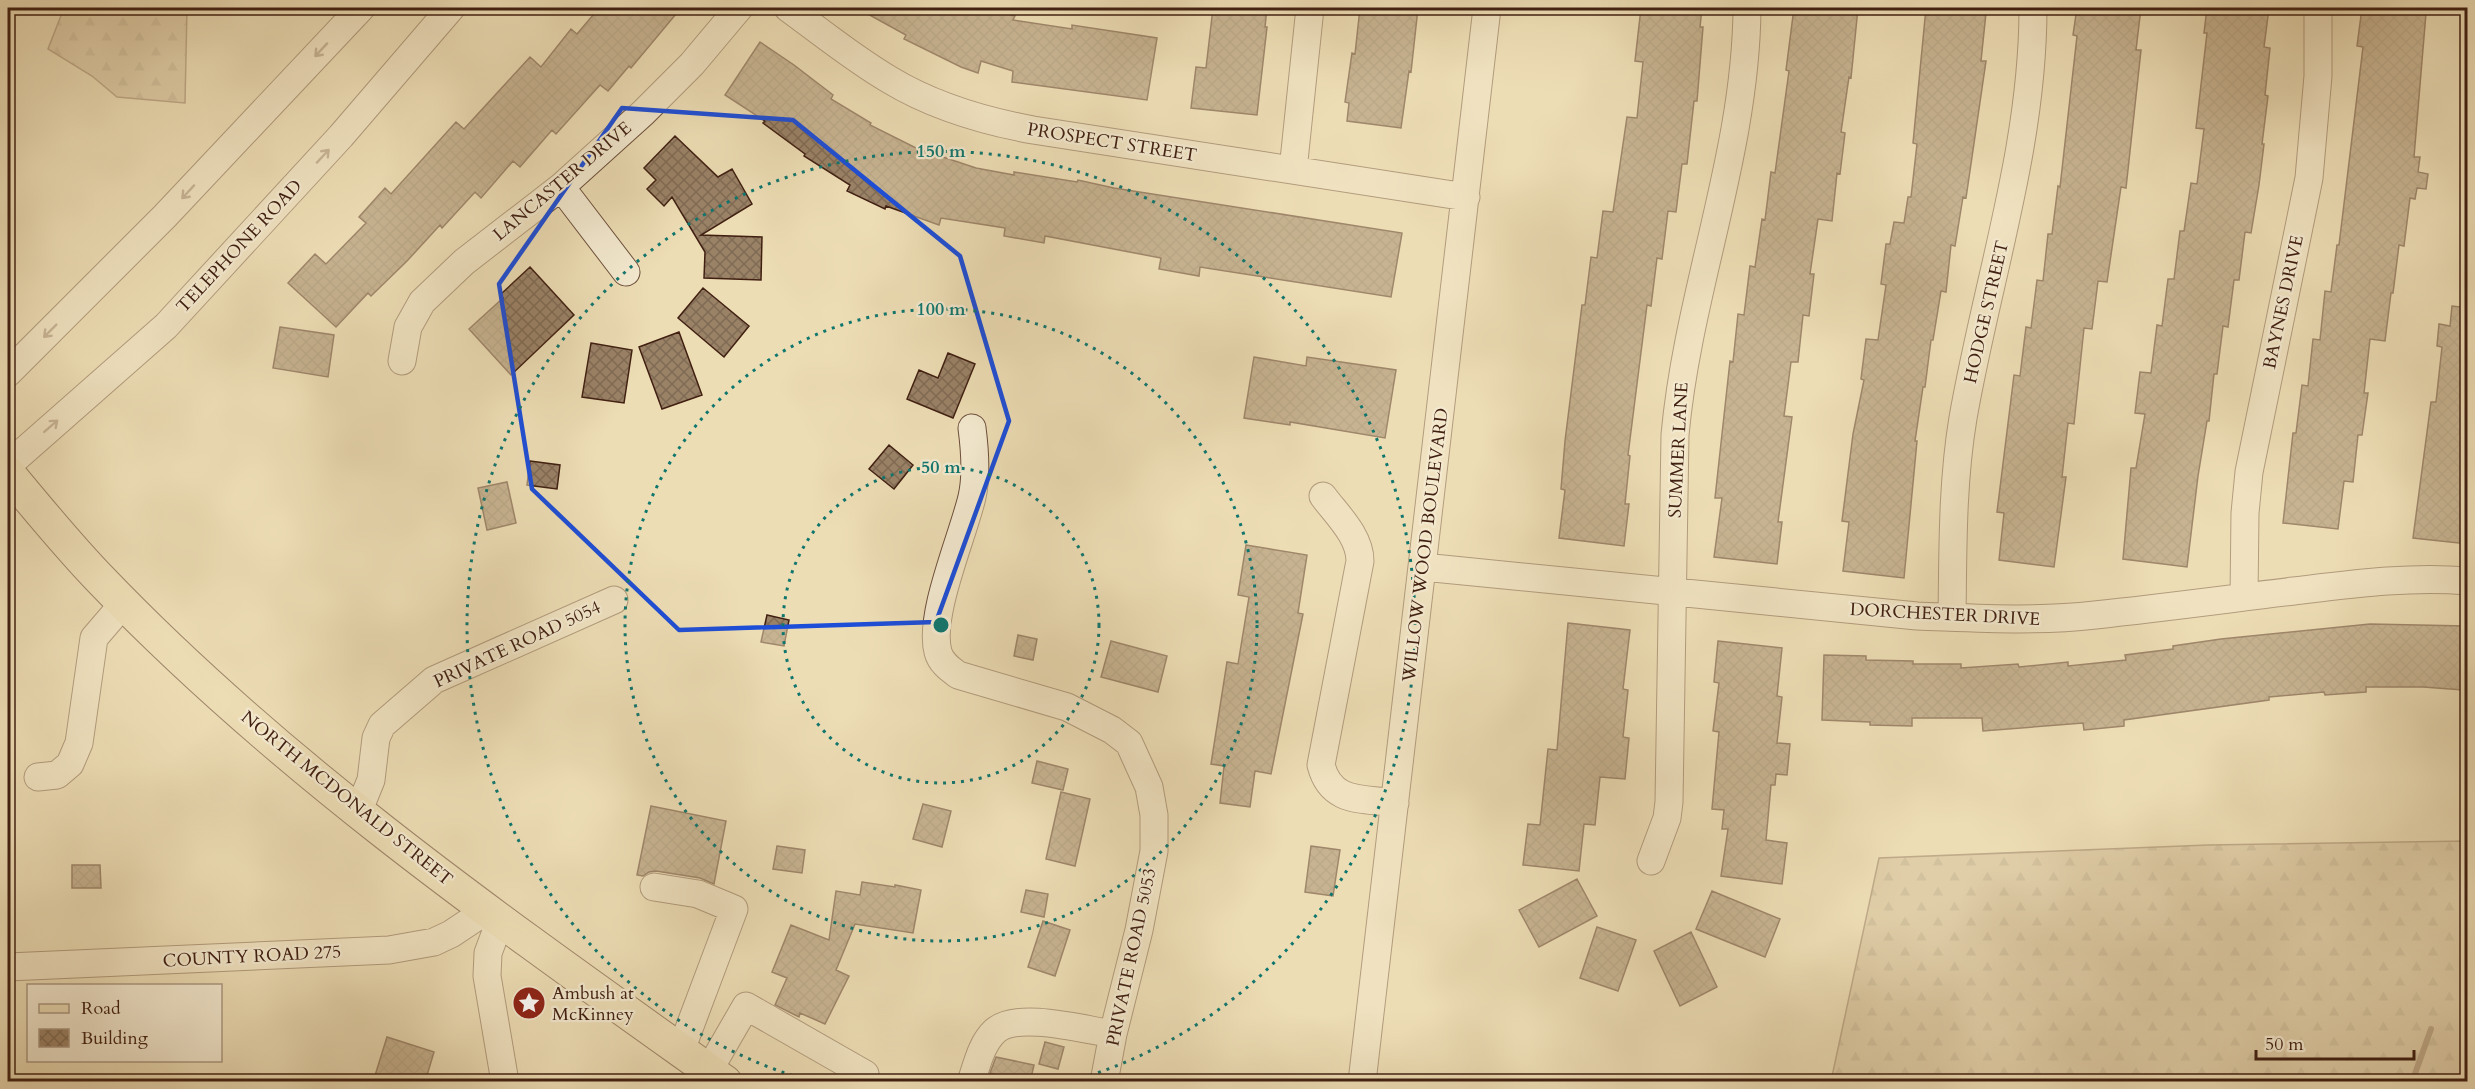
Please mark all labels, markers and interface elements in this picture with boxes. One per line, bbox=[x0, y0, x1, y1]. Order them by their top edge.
one-way arrow bbox=[314, 43, 329, 58]
street label: LANCASTER DRIVE bbox=[488, 116, 637, 247]
street label: PROSPECT STREET bbox=[1025, 117, 1199, 168]
text: 150 m bbox=[916, 139, 966, 164]
one-way arrow bbox=[316, 148, 330, 163]
street label: TELEPHONE ROAD bbox=[171, 174, 308, 319]
one-way arrow bbox=[180, 185, 195, 200]
street label: BAYNES DRIVE bbox=[2257, 233, 2310, 371]
street label: HODGE STREET bbox=[1958, 238, 2015, 386]
text: 100 m bbox=[916, 297, 966, 322]
one-way arrow bbox=[43, 323, 58, 338]
street label: SUMMER LANE bbox=[1662, 381, 1695, 519]
street label: WILLOW WOOD BOULEVARD bbox=[1396, 406, 1455, 685]
one-way arrow bbox=[44, 419, 59, 433]
text: 50 m bbox=[921, 455, 961, 480]
street label: PRIVATE ROAD 5054 bbox=[430, 595, 605, 694]
street label: DORCHESTER DRIVE bbox=[1849, 597, 2041, 632]
centre of rings bbox=[931, 615, 951, 635]
street label: NORTH MCDONALD STREET bbox=[235, 705, 458, 892]
street label: PRIVATE ROAD 5053 bbox=[1100, 866, 1163, 1049]
street label: COUNTY ROAD 275 bbox=[162, 939, 342, 974]
place label: Ambush at McKinney bbox=[552, 981, 634, 1027]
legend bbox=[27, 984, 222, 1062]
place icon: Ambush at McKinney bbox=[511, 985, 547, 1021]
text: Road bbox=[81, 996, 121, 1021]
scale bar bbox=[2256, 1023, 2414, 1061]
text: Building bbox=[81, 1026, 149, 1051]
text: 50 m bbox=[2265, 1032, 2304, 1057]

